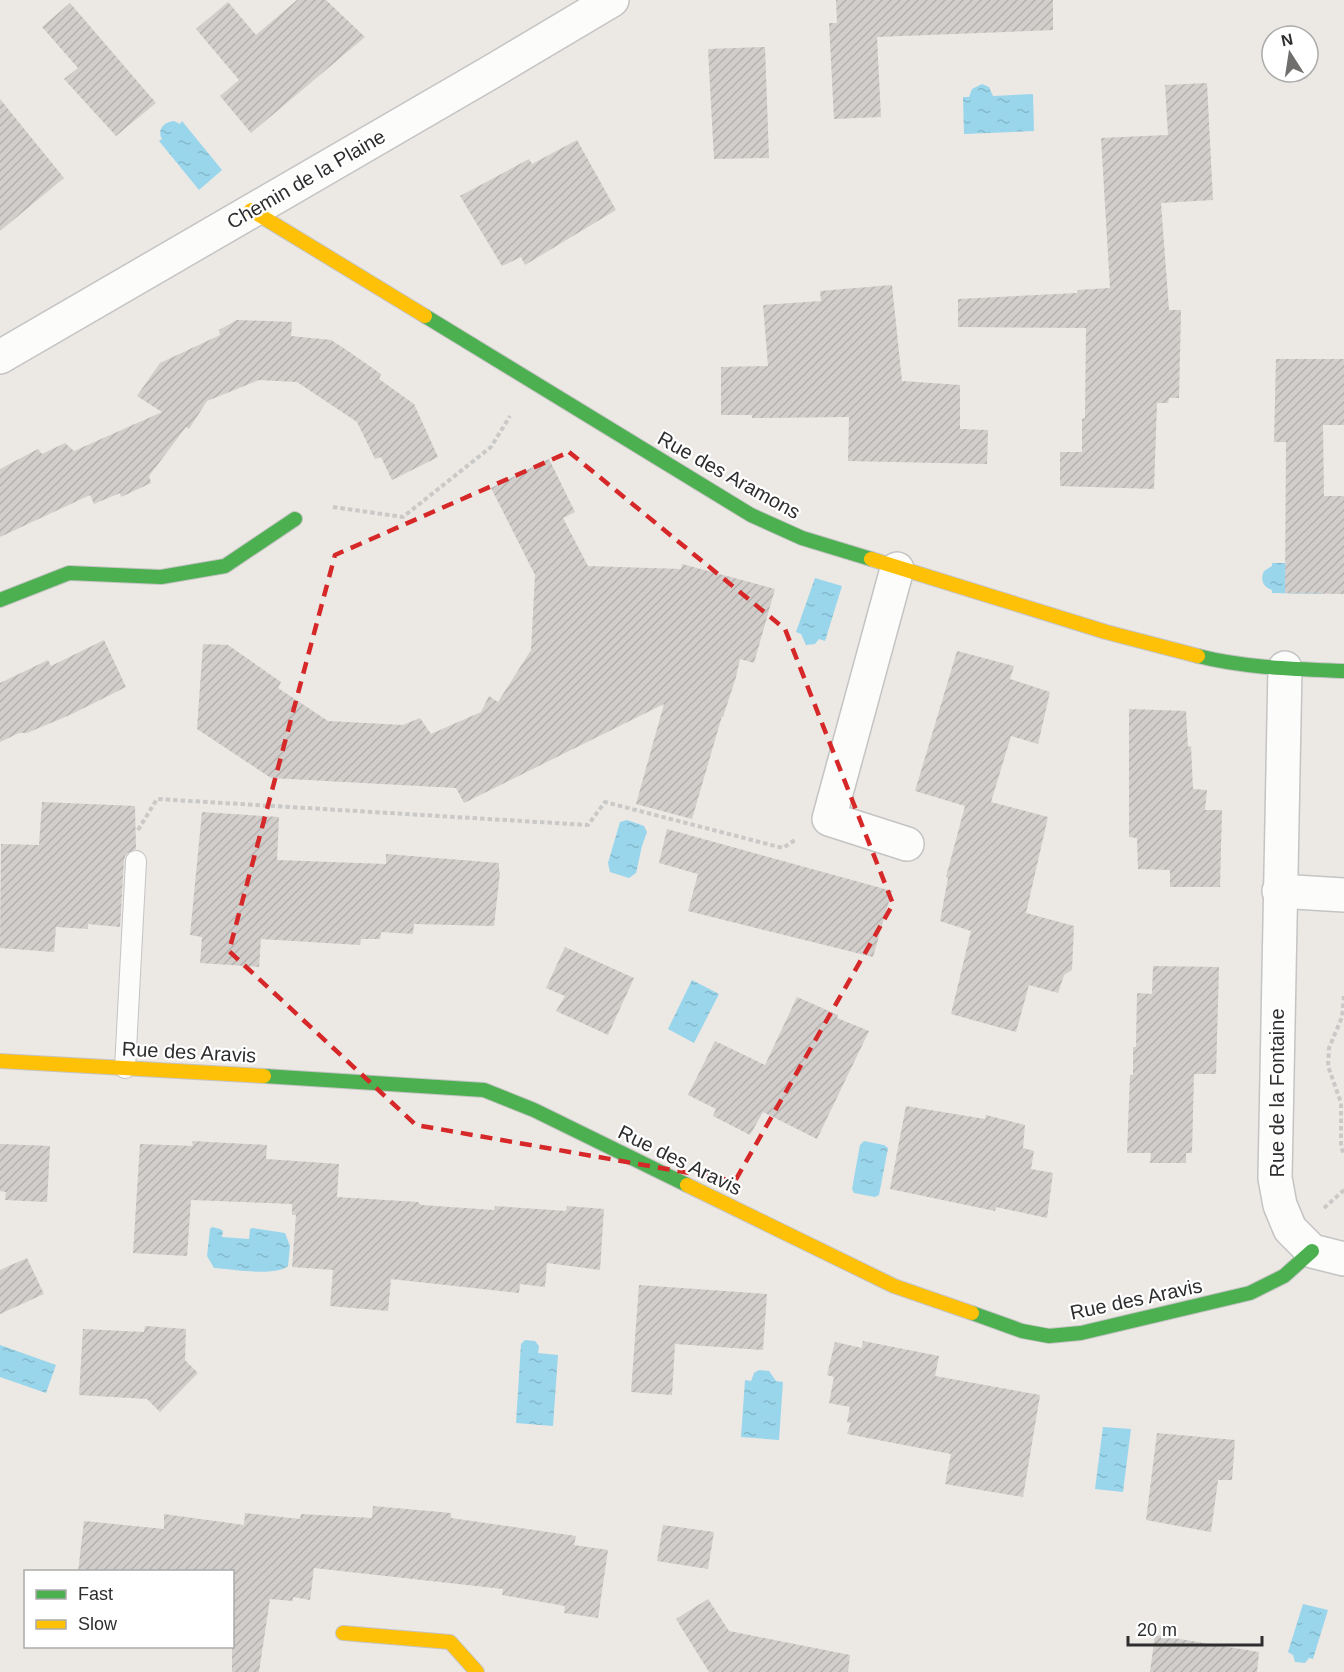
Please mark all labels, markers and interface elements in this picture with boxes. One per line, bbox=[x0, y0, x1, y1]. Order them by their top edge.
north arrow bbox=[1260, 24, 1320, 84]
text: N bbox=[1280, 30, 1294, 49]
street label: Chemin de la Plaine bbox=[223, 125, 389, 233]
street label: Rue des Aramons bbox=[654, 427, 804, 523]
street label: Rue de la Fontaine bbox=[1266, 1008, 1288, 1178]
street label: Rue des Aravis bbox=[121, 1037, 257, 1067]
street label: Rue des Aravis bbox=[615, 1121, 745, 1199]
street label: Rue des Aravis bbox=[1068, 1274, 1204, 1324]
legend bbox=[24, 1570, 234, 1648]
text: Fast bbox=[78, 1584, 113, 1604]
scale bar bbox=[1128, 1609, 1262, 1647]
text: Slow bbox=[78, 1614, 118, 1634]
text: 20 m bbox=[1137, 1620, 1177, 1640]

